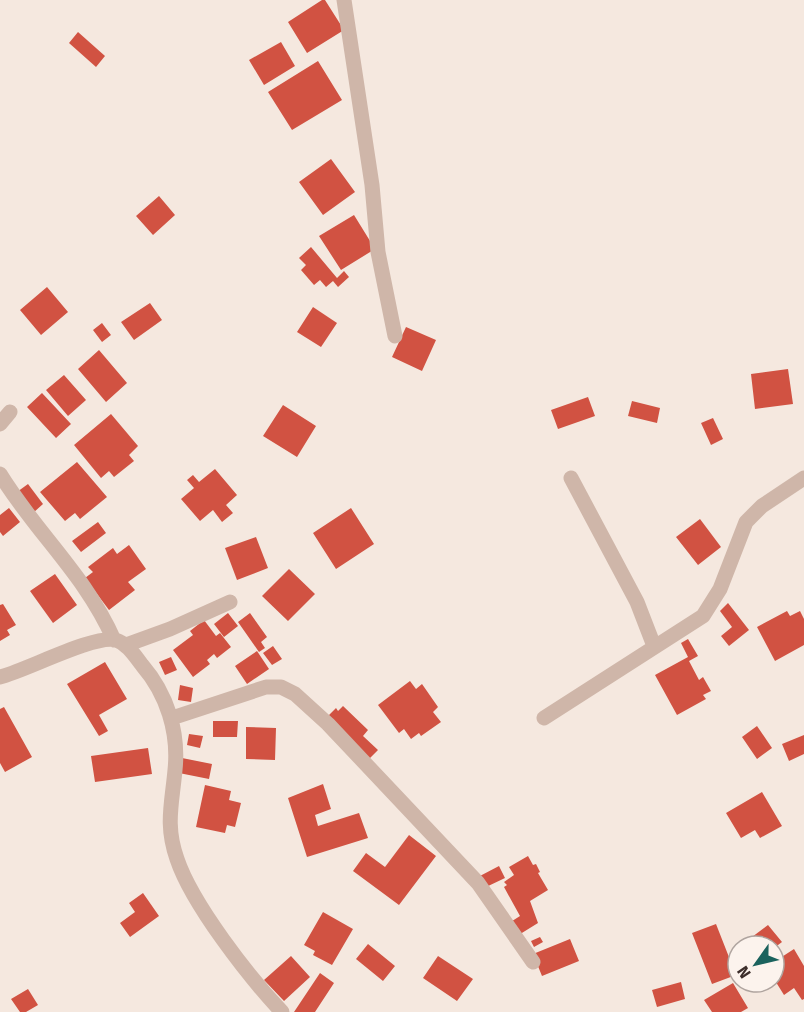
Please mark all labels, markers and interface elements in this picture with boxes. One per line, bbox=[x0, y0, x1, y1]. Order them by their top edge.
north arrow bbox=[726, 934, 786, 994]
text: N bbox=[733, 962, 755, 982]

